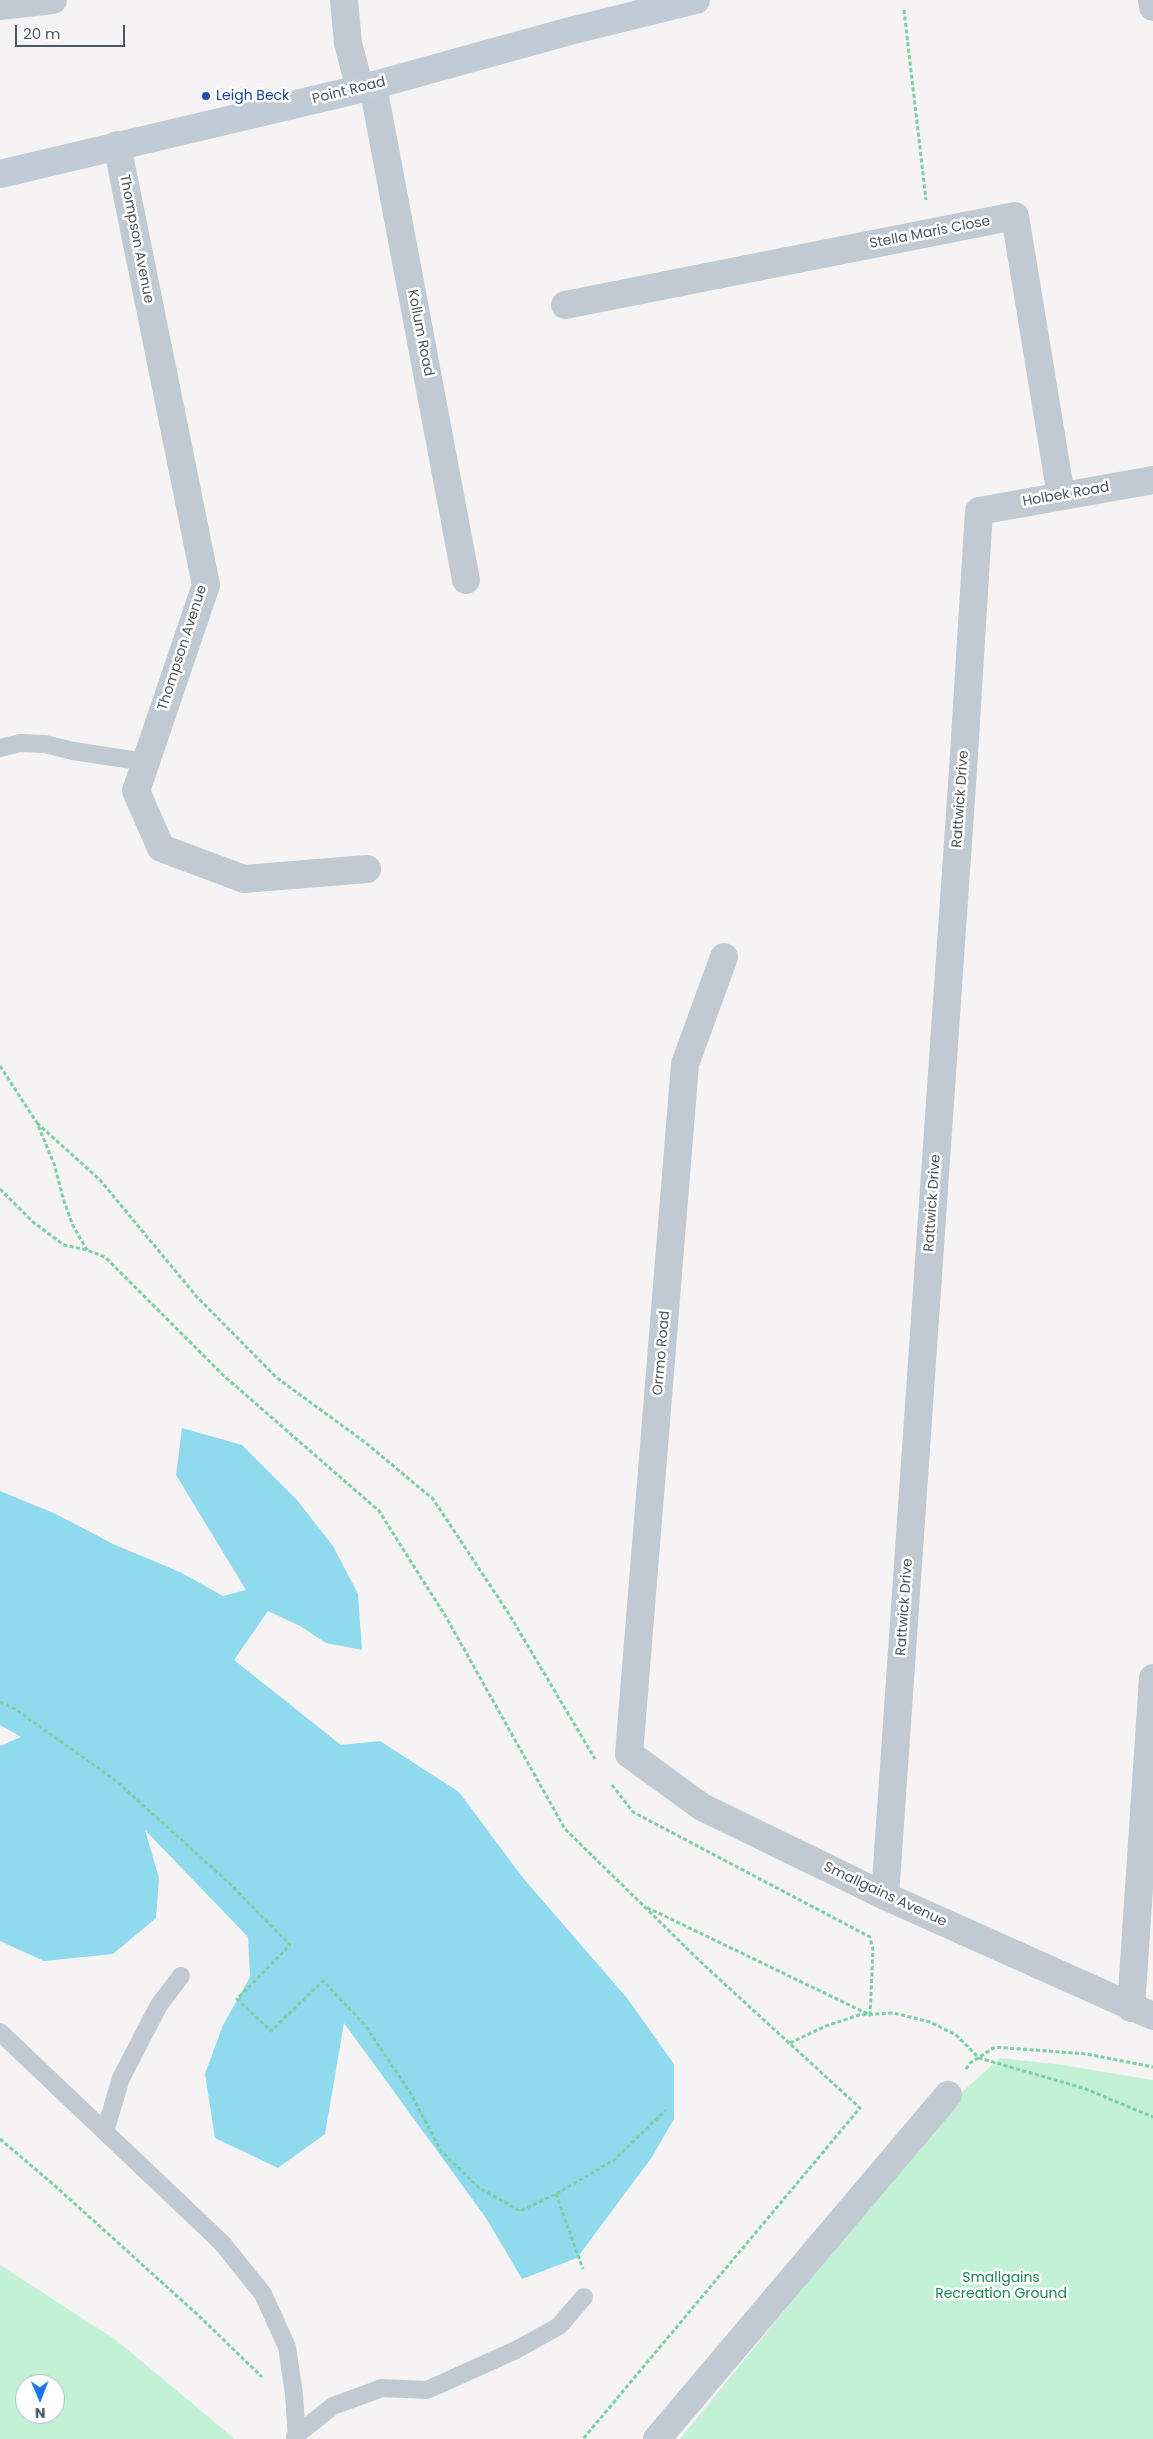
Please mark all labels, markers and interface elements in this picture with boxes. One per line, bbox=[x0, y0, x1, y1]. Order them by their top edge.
scale bar bbox=[18, 15, 128, 47]
text: 20 m bbox=[23, 23, 61, 44]
street label: Point Road bbox=[311, 74, 387, 108]
place label: Leigh Beck bbox=[216, 88, 289, 104]
marker: Leigh Beck bbox=[200, 90, 212, 102]
street label: Thompson Avenue bbox=[115, 173, 157, 305]
street label: Stella Maris Close bbox=[868, 213, 992, 253]
street label: Kollum Road bbox=[403, 288, 437, 378]
street label: Holbek Road bbox=[1021, 479, 1111, 511]
street label: Thompson Avenue bbox=[155, 583, 211, 713]
street label: Rattwick Drive bbox=[949, 750, 973, 848]
street label: Rattwick Drive bbox=[921, 1154, 945, 1252]
street label: Orrmo Road bbox=[650, 1310, 674, 1396]
street label: Rattwick Drive bbox=[893, 1558, 917, 1656]
street label: Smallgains Avenue bbox=[821, 1859, 949, 1931]
park label: Smallgains Recreation Ground bbox=[935, 2270, 1067, 2302]
north arrow bbox=[15, 2374, 65, 2424]
text: N bbox=[35, 2403, 46, 2423]

